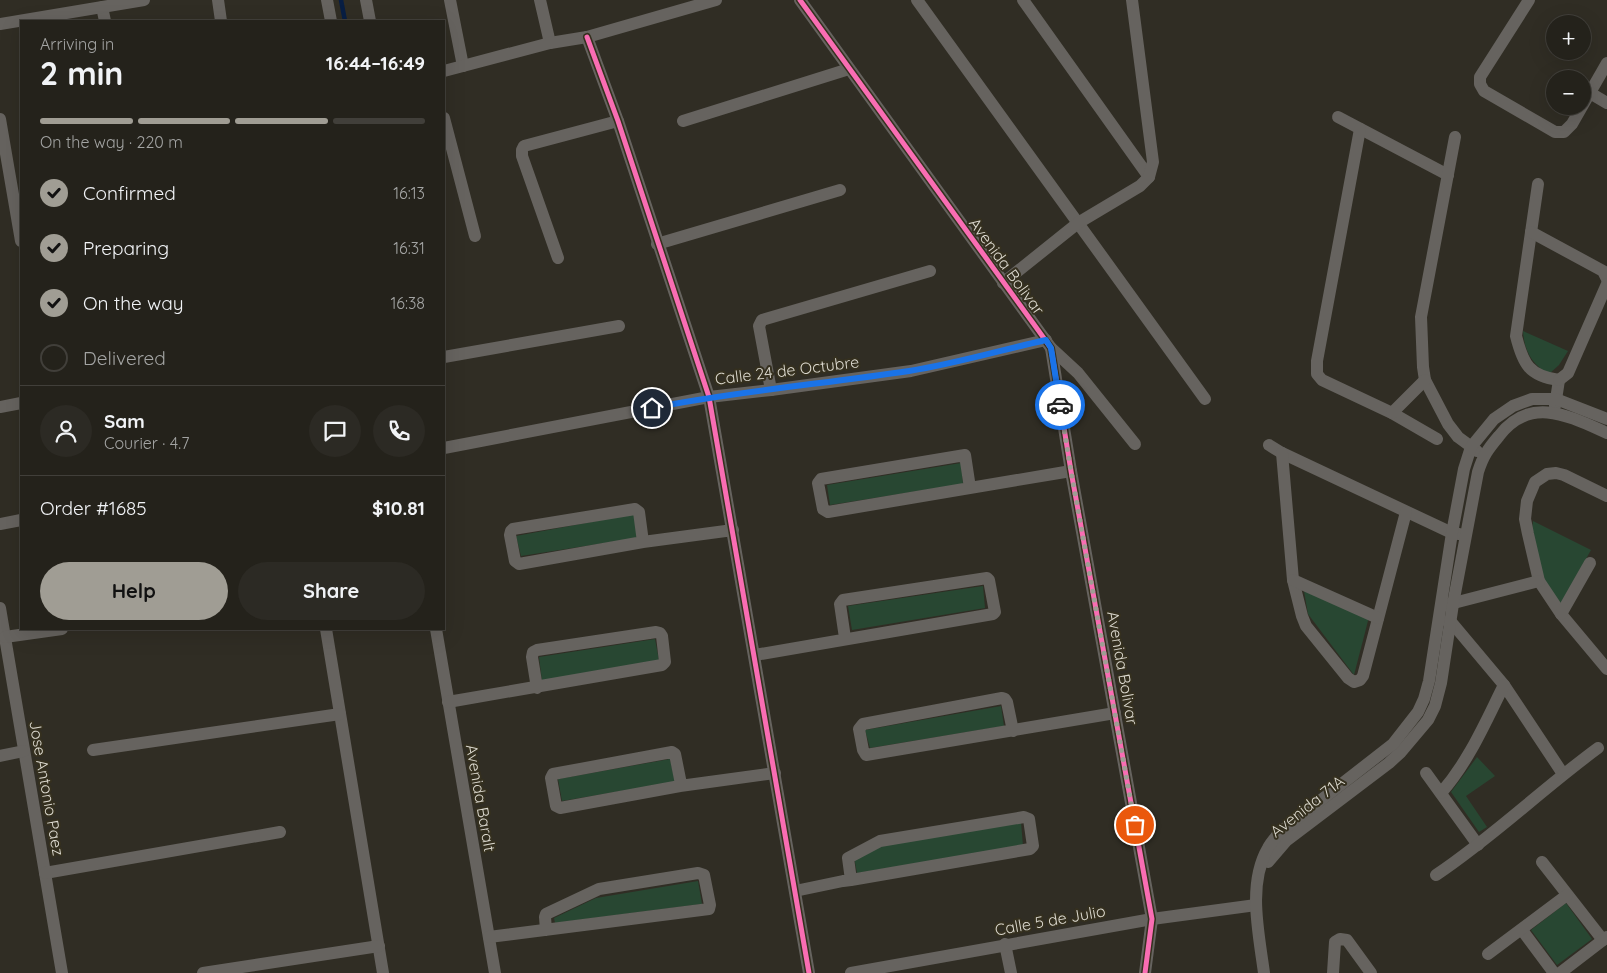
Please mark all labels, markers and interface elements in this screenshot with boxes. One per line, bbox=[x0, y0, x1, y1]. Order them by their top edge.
map controls bbox=[1546, 15, 1591, 115]
button: + bbox=[1546, 15, 1591, 60]
text: Arriving in bbox=[40, 34, 114, 54]
text: 16:44–16:49 bbox=[326, 51, 425, 75]
text: 2 min bbox=[40, 53, 123, 93]
button: − bbox=[1546, 70, 1591, 115]
text: On the way · 220 m bbox=[40, 132, 183, 152]
icon: check bbox=[40, 179, 68, 207]
text: Confirmed bbox=[83, 181, 176, 205]
text: 16:13 bbox=[393, 183, 425, 203]
street label: Avenida Bolivar bbox=[965, 214, 1049, 318]
icon: check bbox=[40, 234, 68, 262]
text: Preparing bbox=[83, 236, 169, 260]
text: 16:31 bbox=[393, 238, 425, 258]
icon: check bbox=[40, 289, 68, 317]
text: On the way bbox=[83, 291, 184, 315]
text: 16:38 bbox=[390, 293, 425, 313]
text: Delivered bbox=[83, 346, 166, 370]
street label: Calle 24 de Octubre bbox=[714, 351, 860, 389]
courier bbox=[1035, 380, 1085, 430]
pin bbox=[631, 387, 673, 429]
icon: car bbox=[1046, 391, 1074, 419]
icon: home bbox=[638, 394, 666, 422]
button: person bbox=[40, 405, 92, 457]
button: chat bbox=[309, 405, 361, 457]
button: phone bbox=[373, 405, 425, 457]
text: Sam bbox=[104, 409, 145, 433]
text: Courier · 4.7 bbox=[104, 433, 189, 453]
text: Order #1685 bbox=[40, 496, 147, 520]
text: $10.81 bbox=[372, 496, 425, 520]
button: Help bbox=[40, 562, 228, 620]
button: Share bbox=[238, 562, 425, 620]
street label: Avenida Bolivar bbox=[1103, 610, 1143, 726]
street label: Jose Antonio Paez bbox=[25, 719, 69, 857]
street label: Avenida Baralt bbox=[462, 743, 500, 853]
street label: Avenida 71A bbox=[1266, 771, 1348, 841]
pin bbox=[1114, 804, 1156, 846]
icon: bag bbox=[1121, 811, 1149, 839]
street label: Calle 5 de Julio bbox=[993, 900, 1107, 940]

